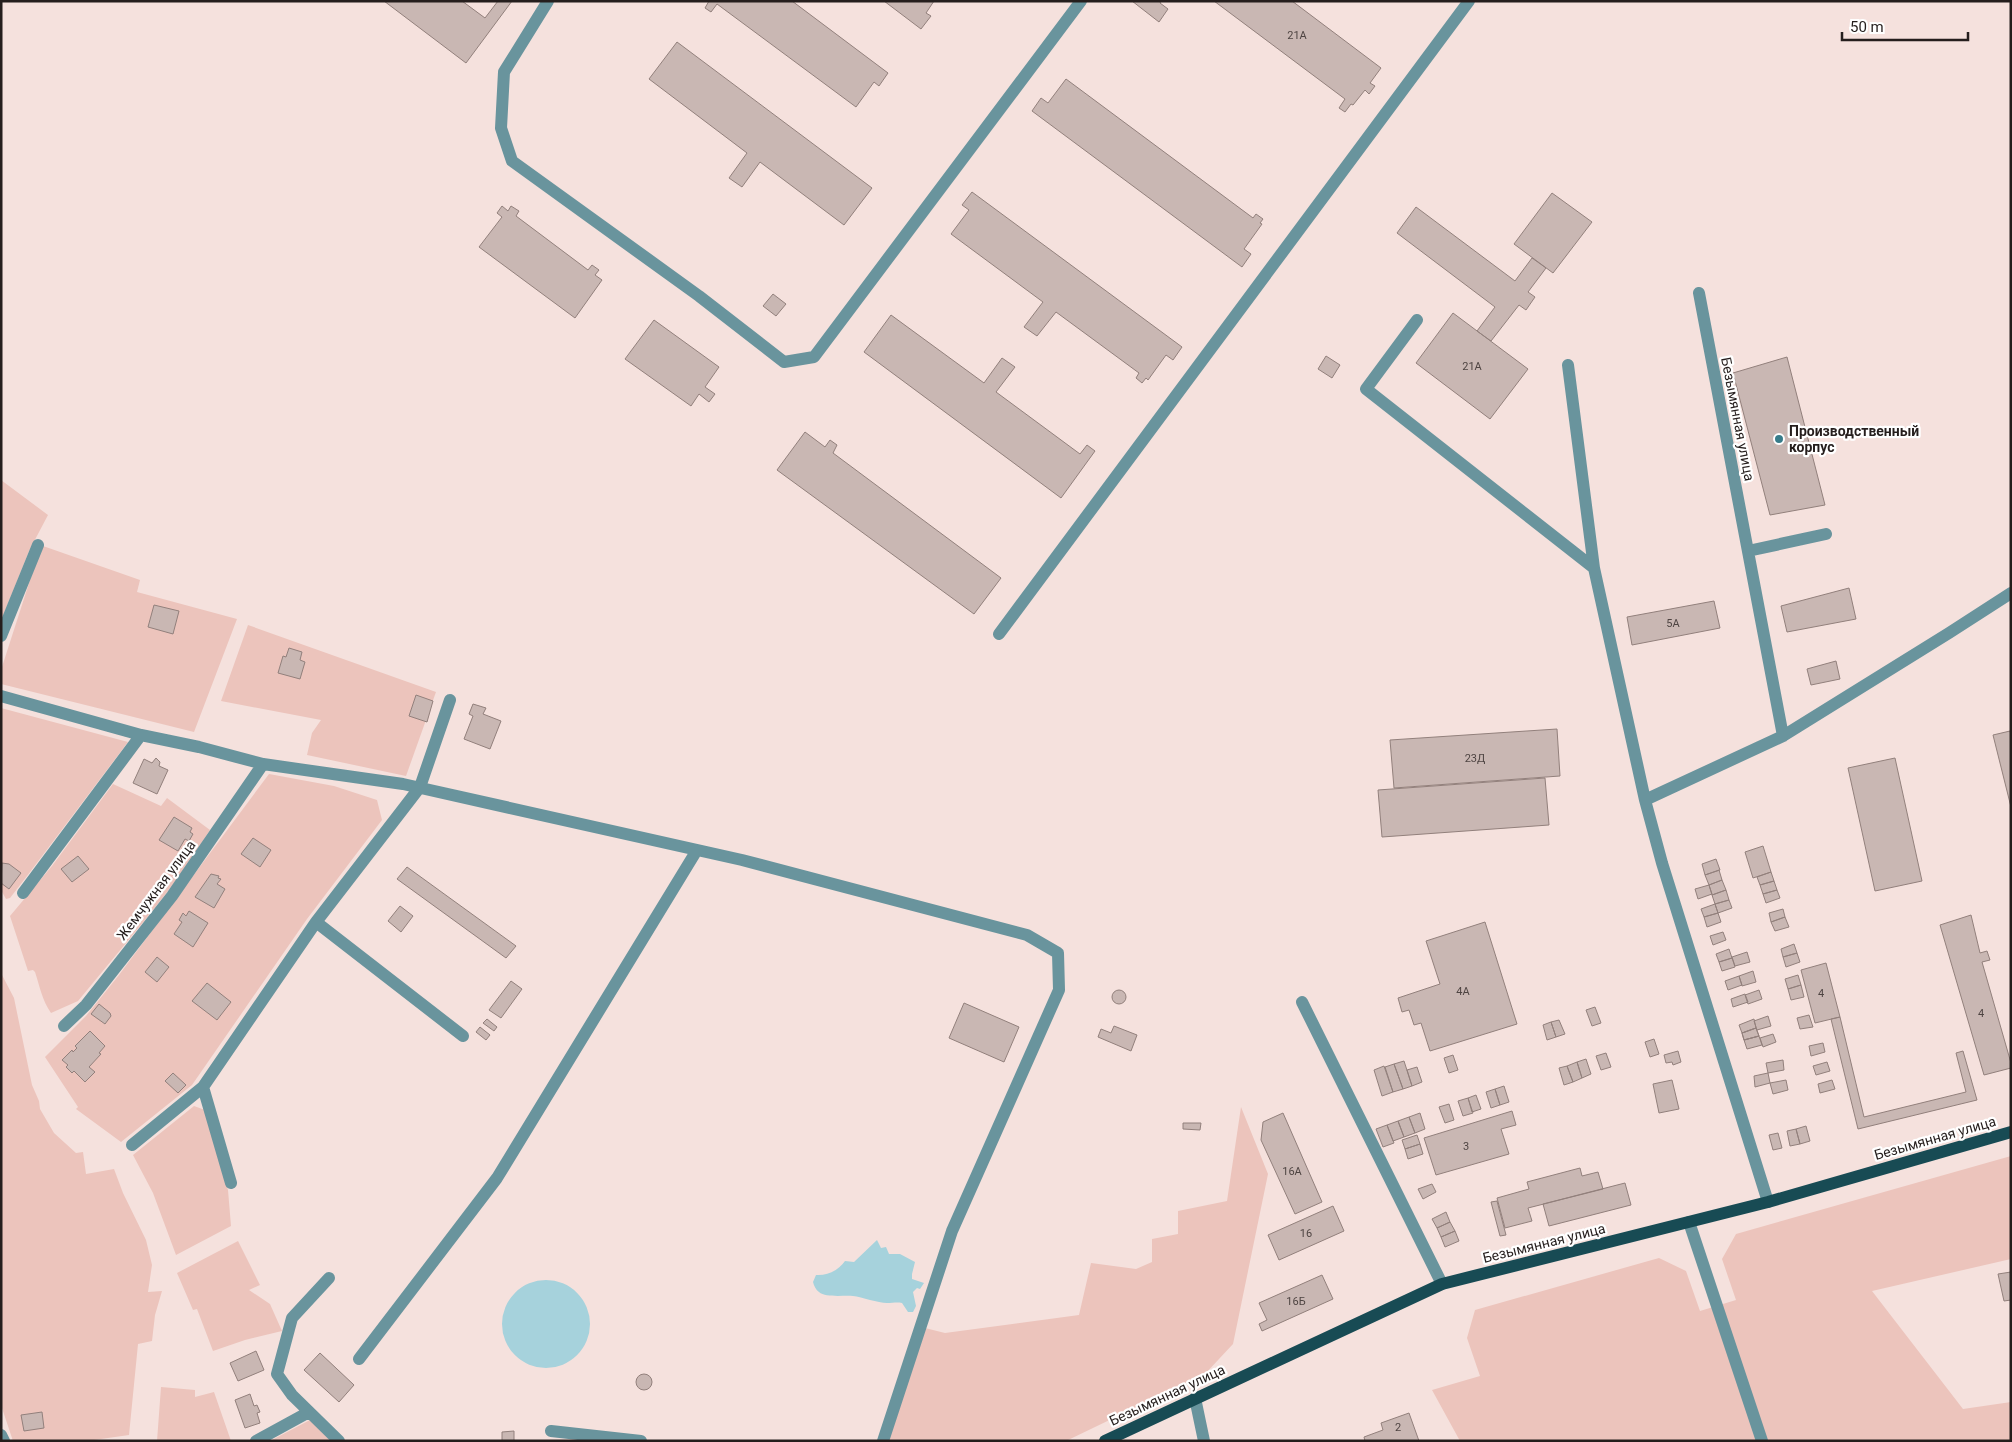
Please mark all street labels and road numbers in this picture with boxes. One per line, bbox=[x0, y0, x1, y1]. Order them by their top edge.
street label: Безымянная улица bbox=[1718, 356, 1758, 482]
street label: Жемчужная улица bbox=[113, 837, 199, 943]
street label: Безымянная улица bbox=[1872, 1113, 1998, 1163]
street label: Безымянная улица bbox=[1481, 1220, 1607, 1266]
street label: Безымянная улица bbox=[1107, 1361, 1227, 1429]

